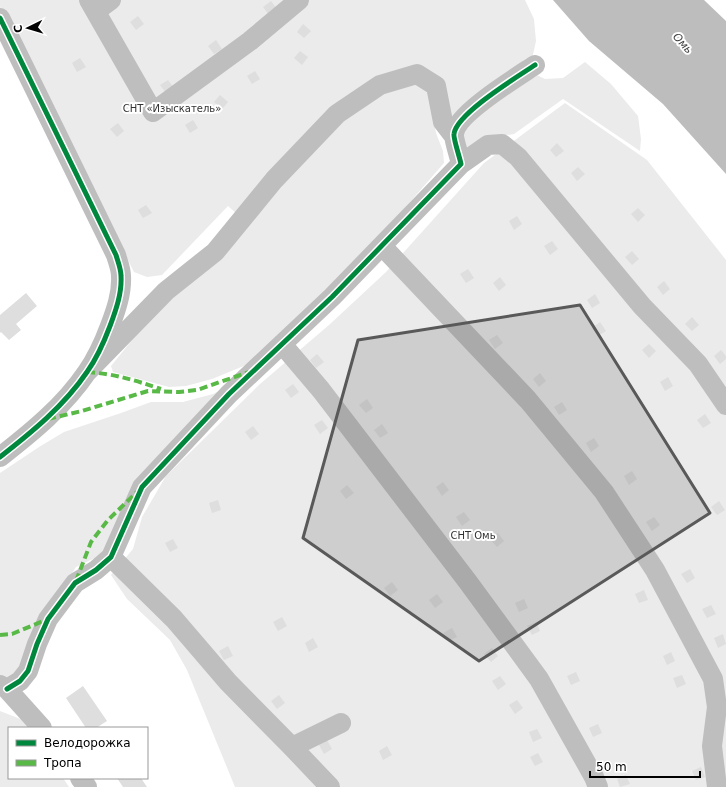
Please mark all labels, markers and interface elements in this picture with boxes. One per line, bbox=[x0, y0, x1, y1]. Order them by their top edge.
north arrow bbox=[8, 8, 48, 48]
text: С bbox=[12, 24, 25, 33]
water label: Омь bbox=[670, 30, 695, 56]
park label: СНТ «Изыскатель» bbox=[123, 103, 221, 114]
park label: СНТ Омь bbox=[450, 530, 496, 541]
legend bbox=[8, 727, 148, 779]
text: Велодорожка bbox=[44, 736, 131, 750]
scale bar bbox=[590, 753, 700, 779]
text: Тропа bbox=[43, 756, 82, 770]
text: 50 m bbox=[596, 760, 627, 774]

